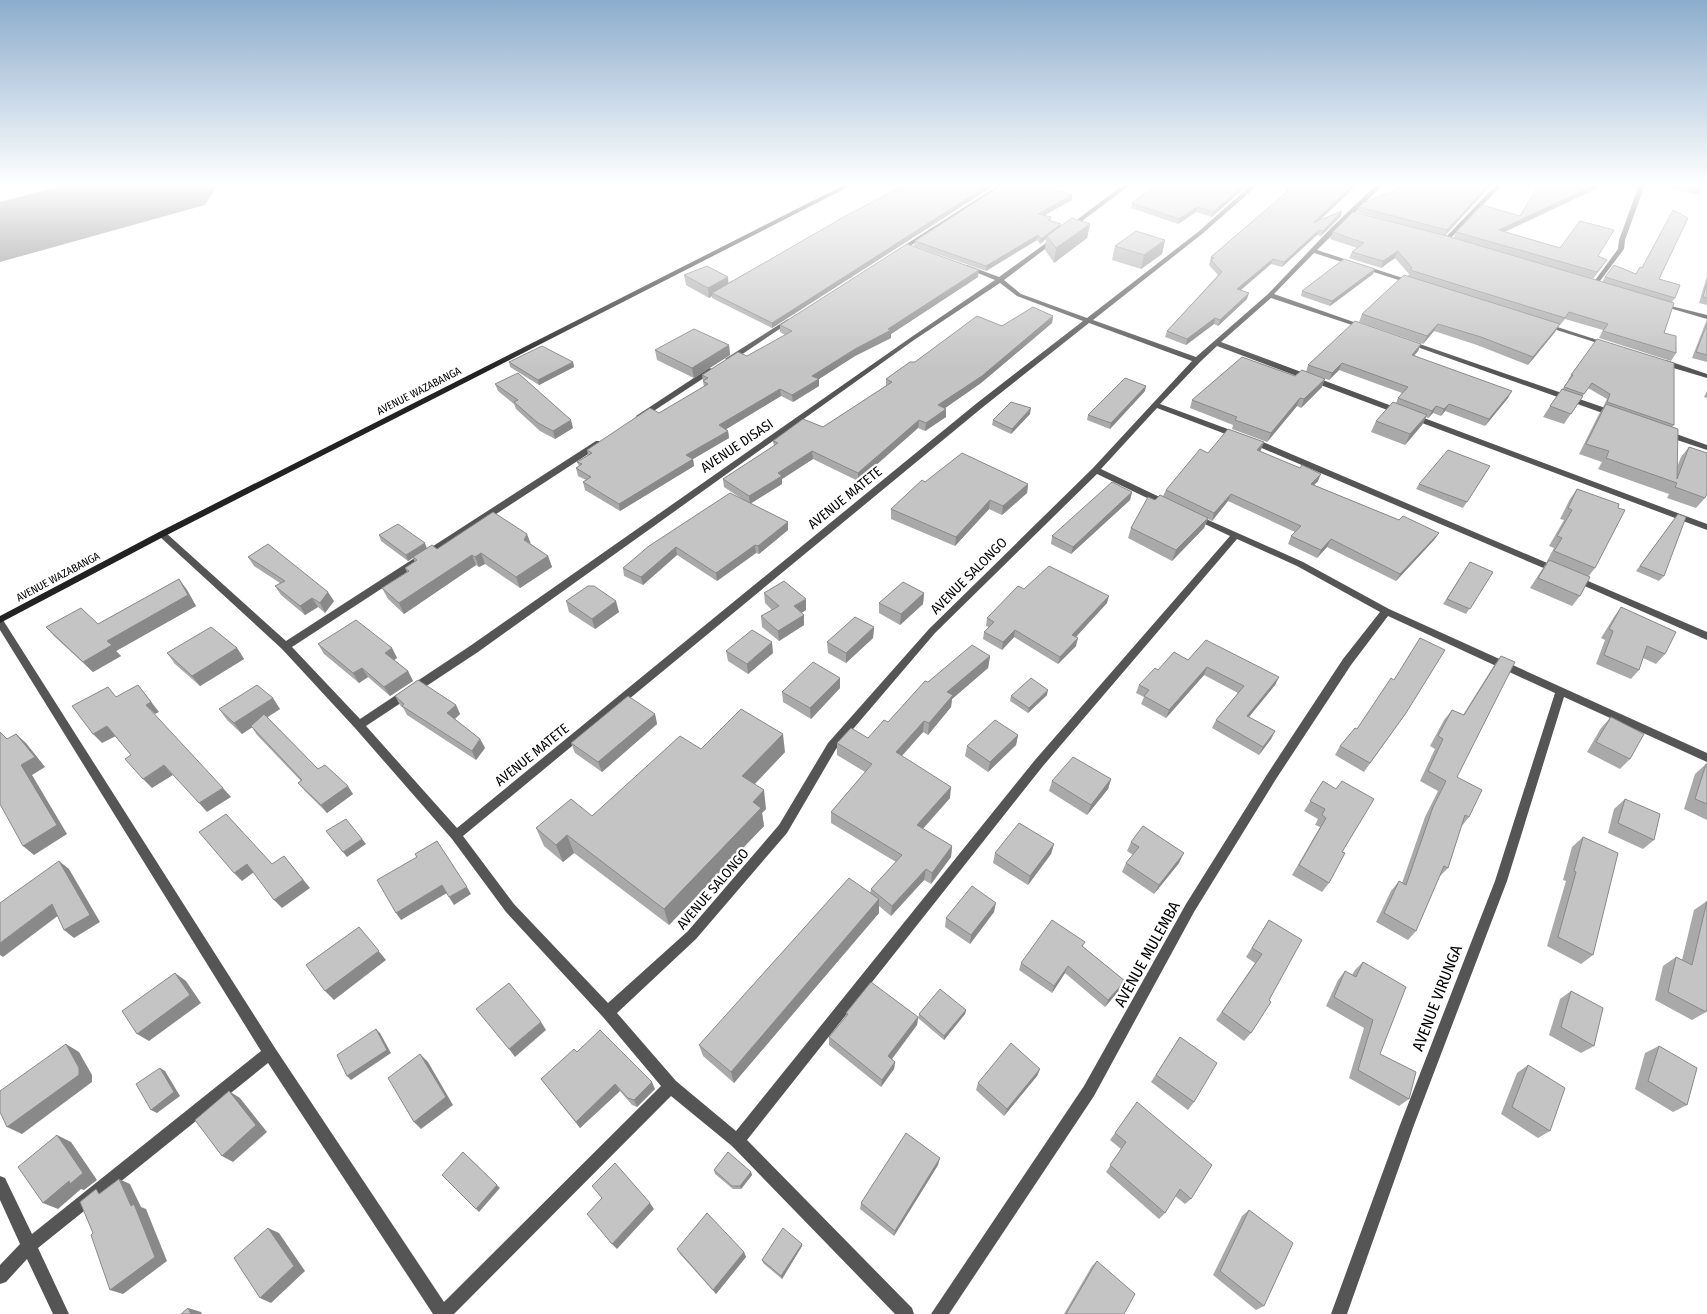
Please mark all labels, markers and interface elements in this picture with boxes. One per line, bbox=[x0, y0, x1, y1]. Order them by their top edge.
street label: AVENUE WAZABANGA bbox=[375, 364, 463, 418]
street label: AVENUE DISASI bbox=[697, 415, 777, 477]
street label: AVENUE MATETE bbox=[805, 463, 886, 533]
street label: AVENUE SALONGO bbox=[927, 534, 1011, 618]
street label: AVENUE WAZABANGA bbox=[14, 549, 102, 605]
street label: AVENUE MATETE bbox=[492, 720, 573, 790]
street label: AVENUE SALONGO bbox=[673, 845, 753, 933]
street label: AVENUE MULEMBA bbox=[1110, 897, 1184, 1010]
street label: AVENUE VIRUNGA bbox=[1408, 942, 1466, 1054]

